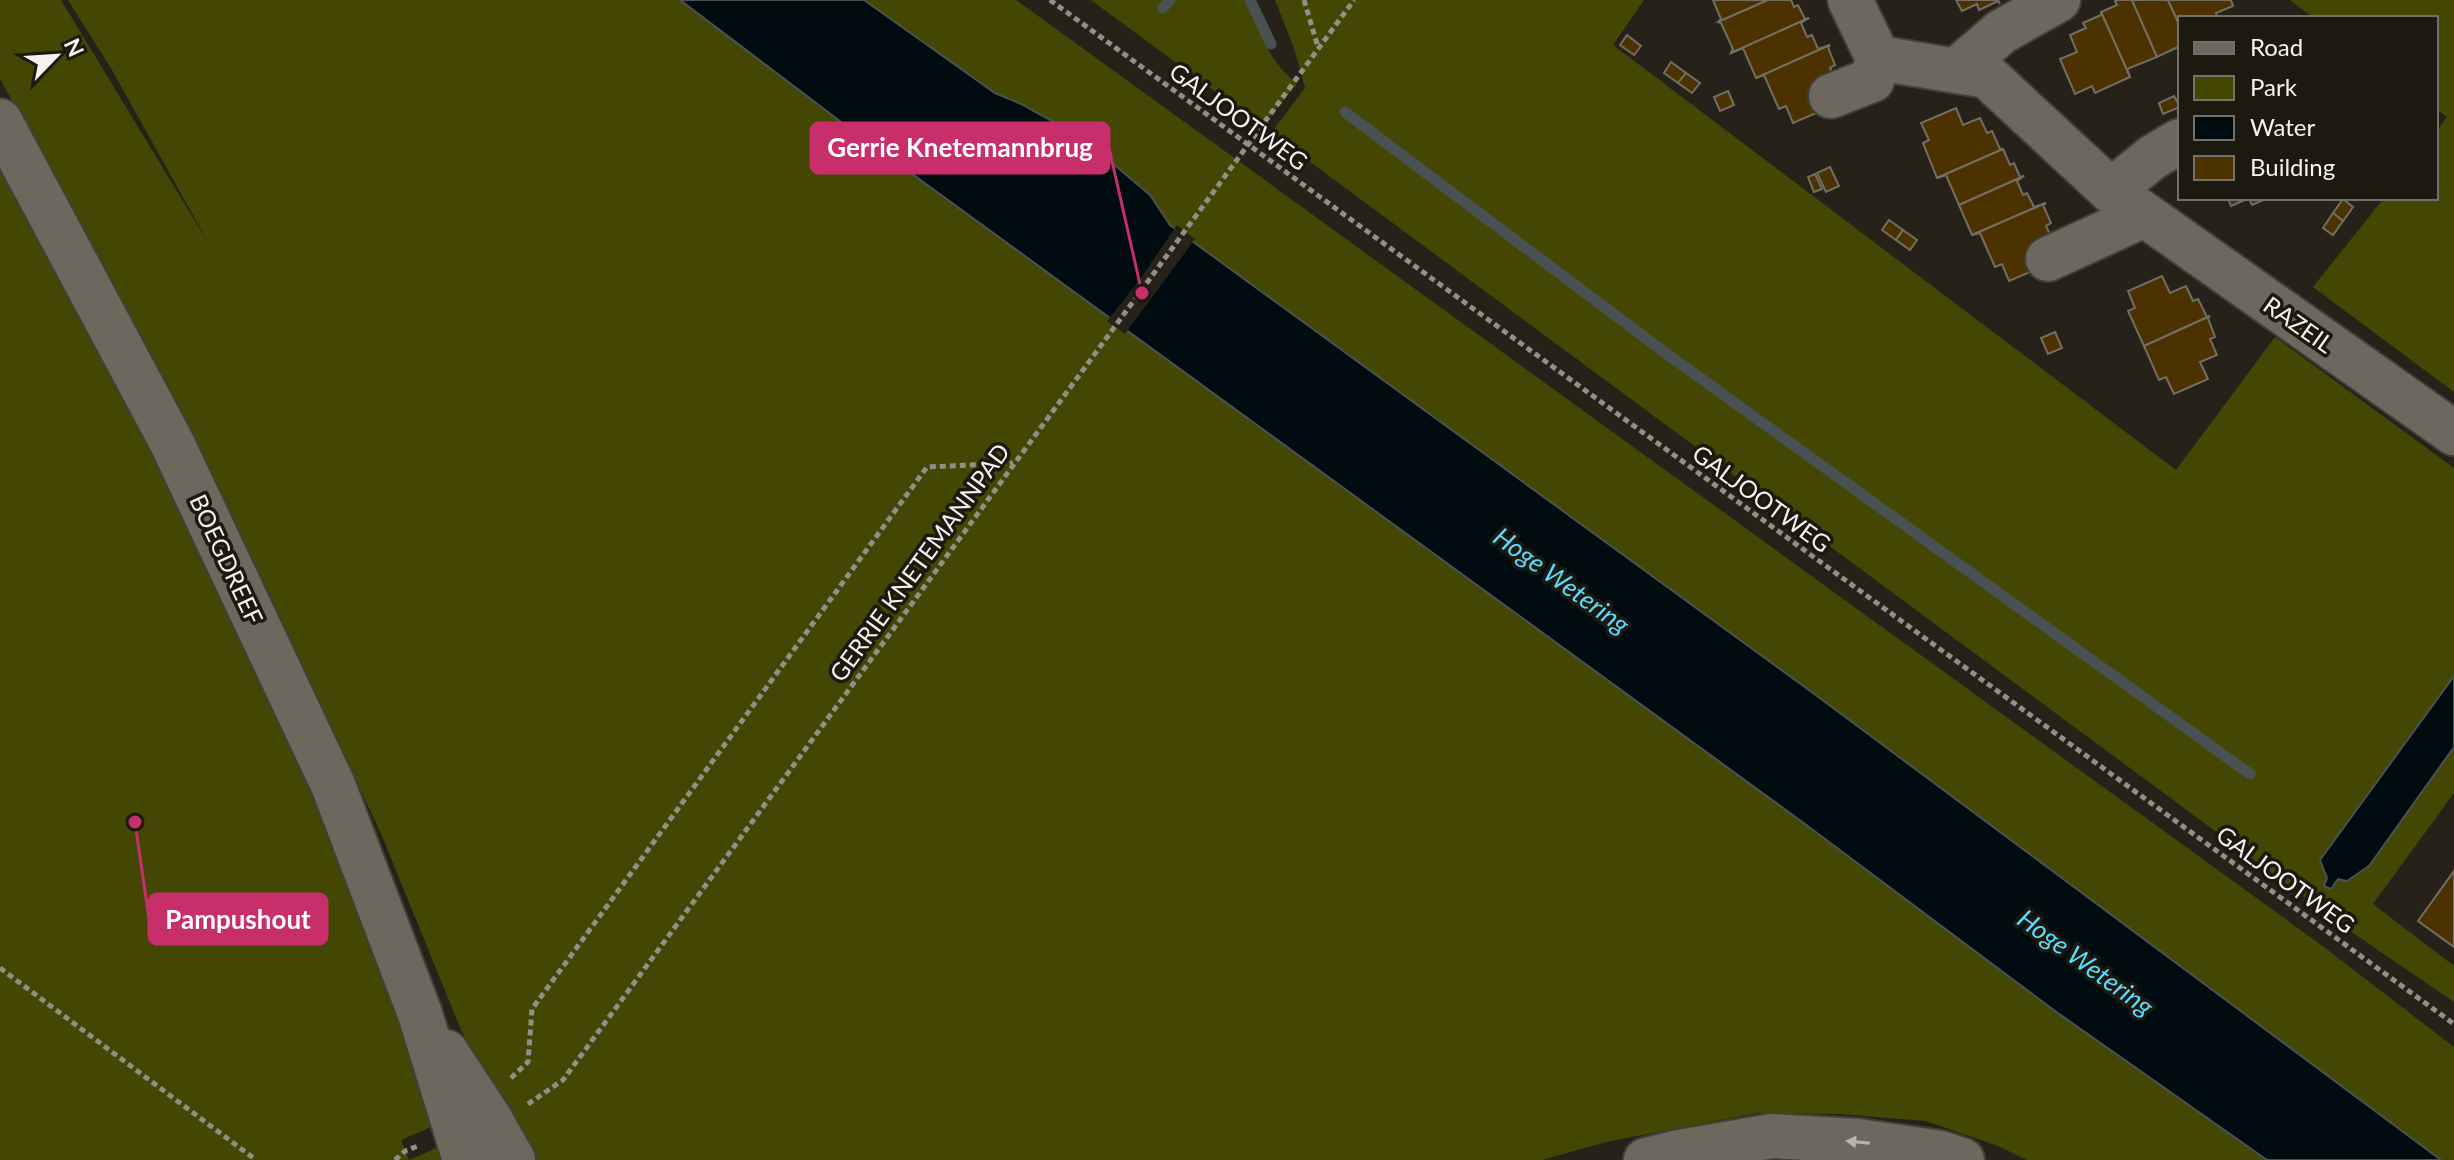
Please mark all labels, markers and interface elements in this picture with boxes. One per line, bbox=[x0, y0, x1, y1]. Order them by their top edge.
north arrow bbox=[16, 16, 96, 96]
legend bbox=[2178, 16, 2438, 200]
text: Road bbox=[2250, 32, 2303, 61]
text: N bbox=[59, 34, 90, 61]
street label: GALJOOTWEG bbox=[1164, 56, 1314, 176]
text: Park bbox=[2250, 72, 2298, 101]
text: Water bbox=[2250, 112, 2315, 141]
callout: Gerrie Knetemannbrug bbox=[811, 123, 1109, 173]
text: Gerrie Knetemannbrug bbox=[827, 131, 1093, 163]
text: Building bbox=[2250, 152, 2335, 181]
street label: RAZEIL bbox=[2258, 290, 2340, 358]
street label: GERRIE KNETEMANNPAD bbox=[823, 437, 1015, 687]
street label: GALJOOTWEG bbox=[1687, 438, 1837, 558]
street label: BOEGDREEF bbox=[184, 489, 270, 629]
water label: Hoge Wetering bbox=[1488, 520, 1637, 640]
street label: GALJOOTWEG bbox=[2211, 819, 2361, 939]
callout: Pampushout bbox=[149, 894, 327, 944]
water label: Hoge Wetering bbox=[2012, 902, 2161, 1022]
text: Pampushout bbox=[165, 903, 311, 935]
one-way arrow bbox=[1845, 1135, 1870, 1148]

